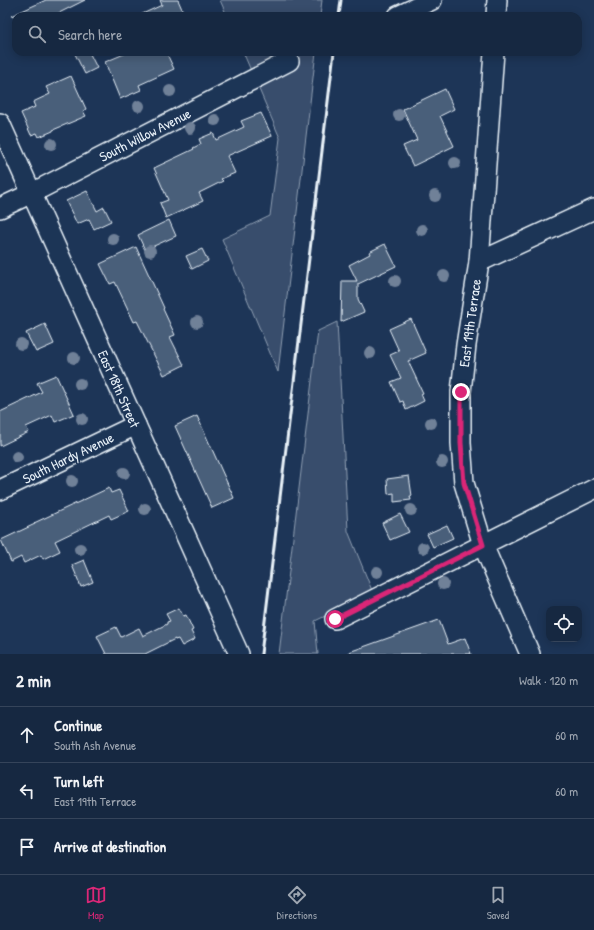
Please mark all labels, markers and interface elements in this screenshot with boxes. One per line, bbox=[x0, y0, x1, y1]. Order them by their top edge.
search box bbox=[12, 12, 582, 56]
icon: search bbox=[26, 23, 48, 45]
text: Search here bbox=[58, 24, 122, 45]
street label: South Willow Avenue bbox=[96, 103, 194, 166]
street label: East 19th Terrace bbox=[454, 277, 485, 368]
street label: East 18th Street bbox=[94, 347, 145, 431]
route end bbox=[452, 383, 470, 401]
street label: South Hardy Avenue bbox=[19, 427, 117, 489]
map controls bbox=[546, 606, 582, 642]
button: locate bbox=[546, 606, 582, 642]
route start bbox=[326, 610, 344, 628]
text: 2 min bbox=[16, 669, 51, 692]
text: Walk · 120 m bbox=[519, 671, 578, 689]
text: Continue bbox=[54, 715, 102, 736]
icon: ahead bbox=[16, 724, 38, 746]
text: 60 m bbox=[555, 726, 578, 744]
text: South Ash Avenue bbox=[54, 736, 136, 754]
text: Turn left bbox=[54, 771, 104, 792]
icon: left bbox=[16, 780, 38, 802]
text: 60 m bbox=[555, 782, 578, 800]
text: East 19th Terrace bbox=[54, 792, 136, 810]
icon: arrive bbox=[16, 836, 38, 858]
text: Arrive at destination bbox=[54, 836, 166, 857]
tab: Map bbox=[85, 884, 107, 922]
tab: Directions bbox=[277, 884, 317, 922]
tab: Saved bbox=[487, 884, 509, 922]

